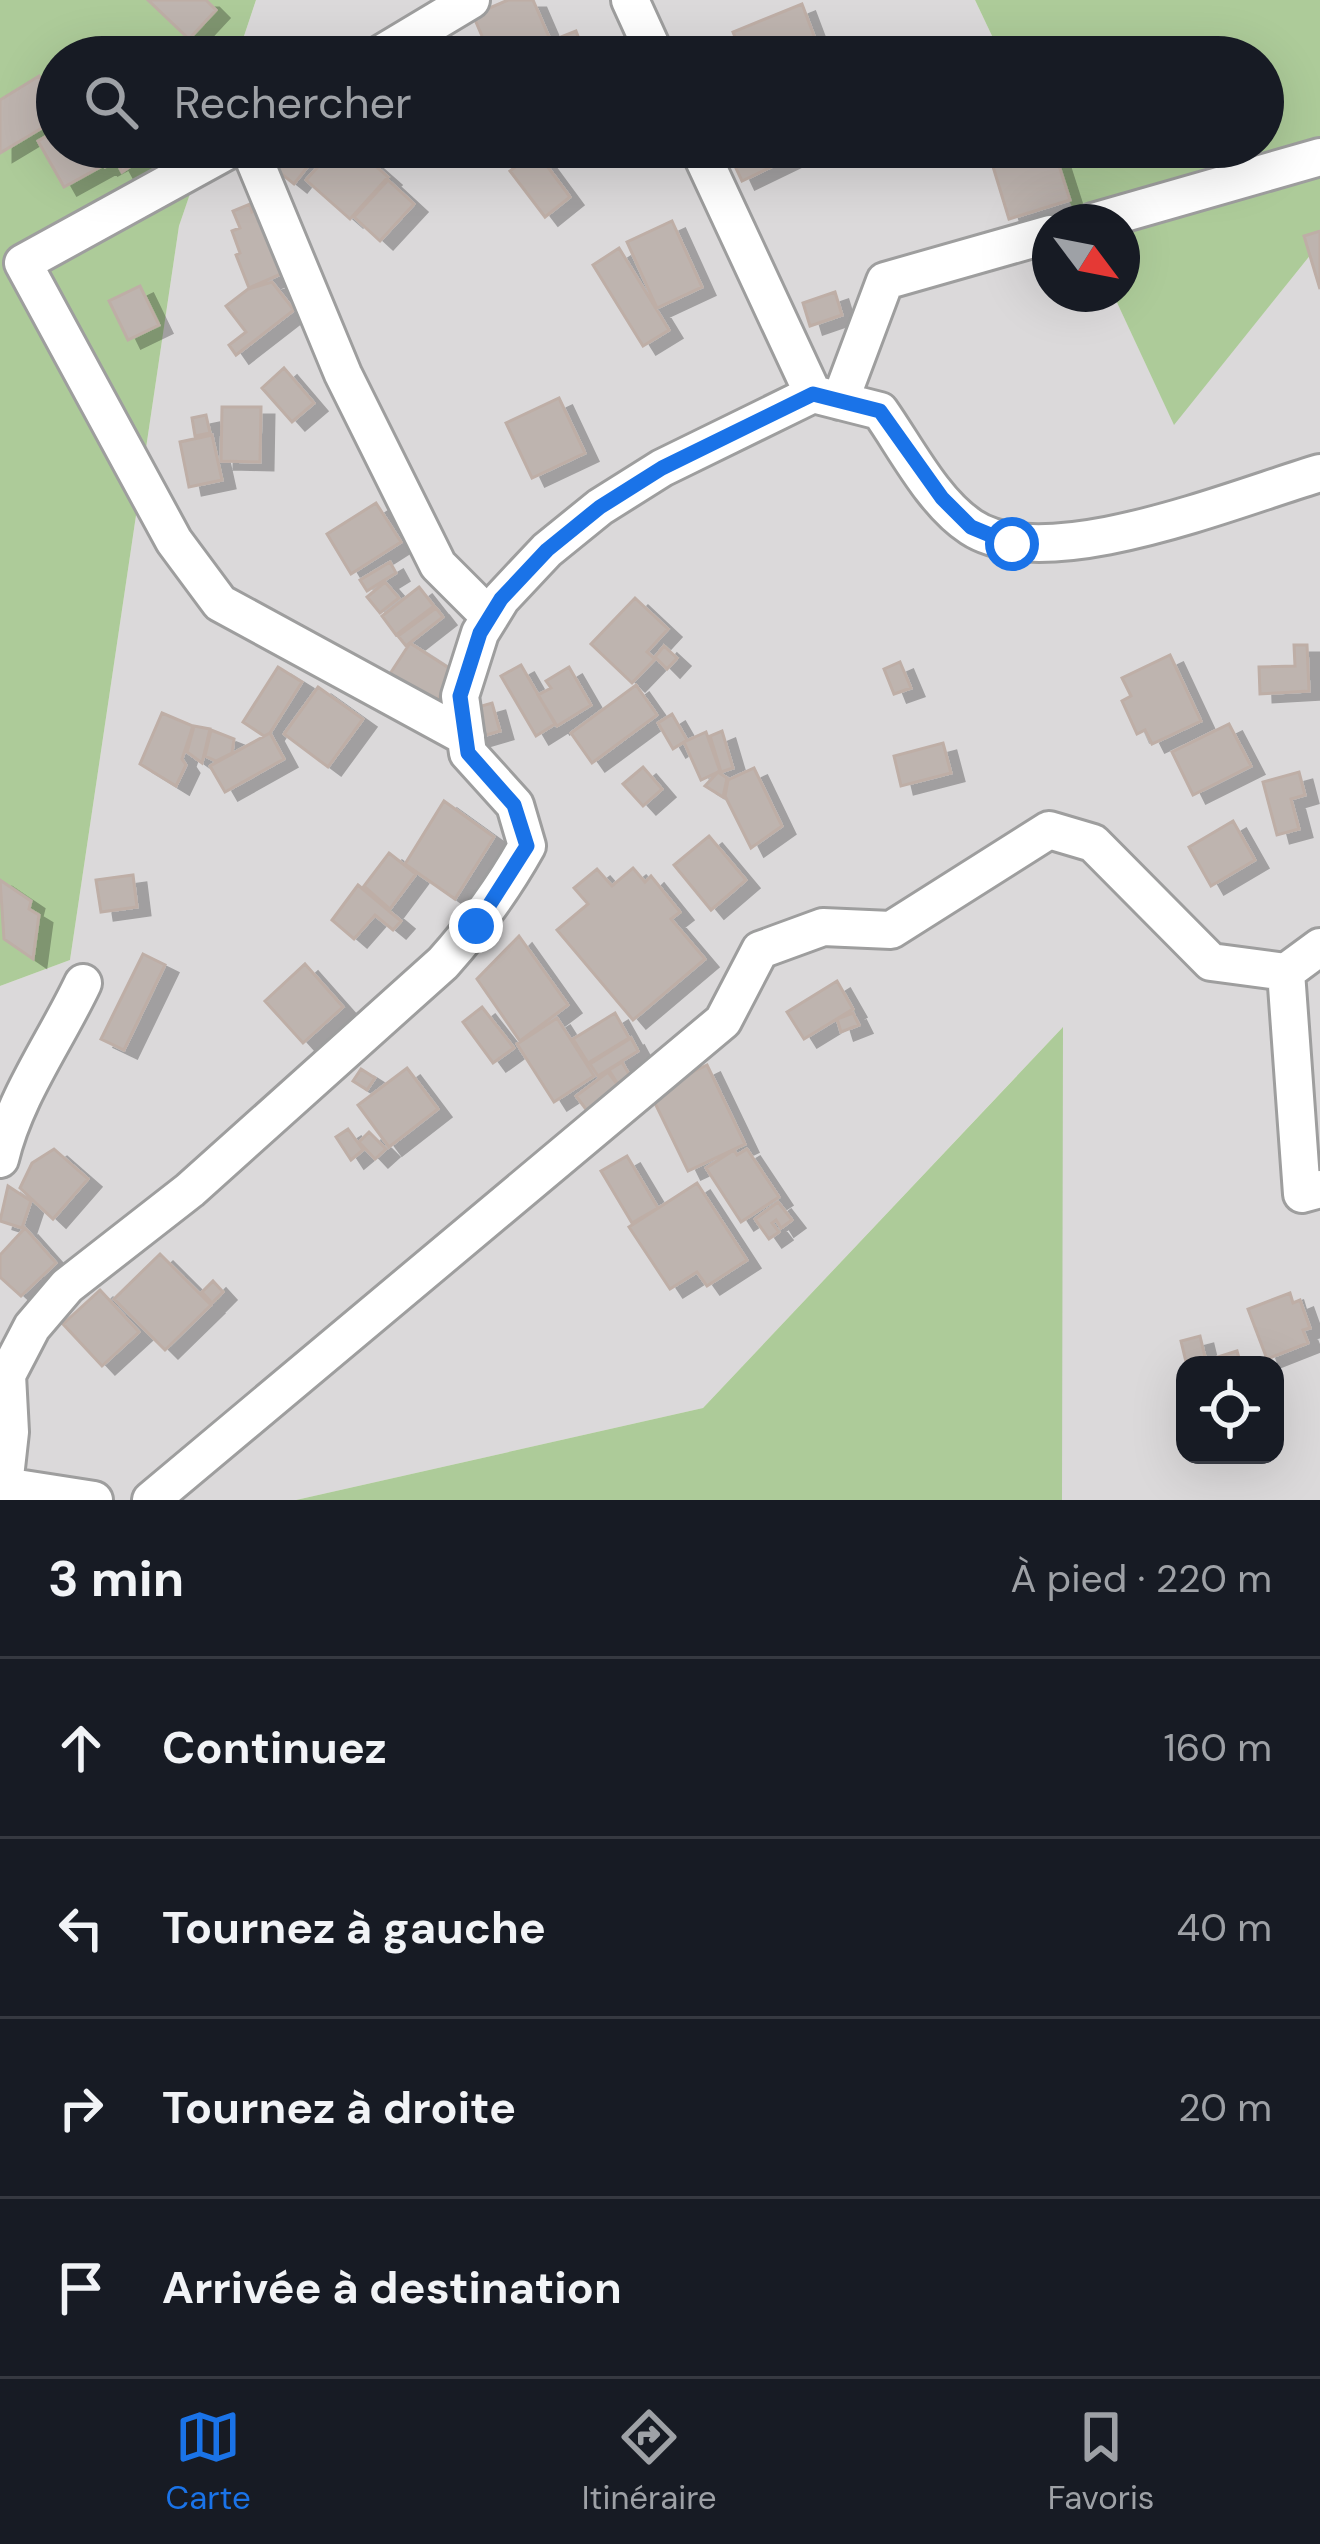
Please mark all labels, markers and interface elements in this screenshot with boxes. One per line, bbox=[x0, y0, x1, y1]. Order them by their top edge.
search box bbox=[36, 36, 1284, 168]
icon: search bbox=[78, 69, 144, 135]
text: Rechercher bbox=[174, 73, 412, 132]
north arrow bbox=[1032, 204, 1140, 312]
route start bbox=[985, 517, 1039, 571]
route end bbox=[449, 899, 503, 953]
map controls bbox=[1176, 1356, 1284, 1464]
button: locate bbox=[1176, 1356, 1284, 1464]
text: 3 min bbox=[48, 1545, 184, 1612]
text: À pied · 220 m bbox=[1011, 1553, 1272, 1604]
icon: ahead bbox=[48, 1715, 114, 1781]
text: Continuez bbox=[162, 1718, 387, 1777]
text: 160 m bbox=[1164, 1722, 1272, 1773]
icon: left bbox=[48, 1895, 114, 1961]
text: Tournez à gauche bbox=[162, 1898, 546, 1957]
text: 40 m bbox=[1177, 1902, 1272, 1953]
icon: right bbox=[48, 2075, 114, 2141]
text: Tournez à droite bbox=[162, 2078, 516, 2137]
text: 20 m bbox=[1178, 2082, 1272, 2133]
icon: arrive bbox=[48, 2255, 114, 2321]
text: Arrivée à destination bbox=[162, 2258, 622, 2317]
tab: Carte bbox=[166, 2404, 251, 2519]
tab: Itinéraire bbox=[582, 2404, 717, 2519]
tab: Favoris bbox=[1048, 2404, 1154, 2519]

